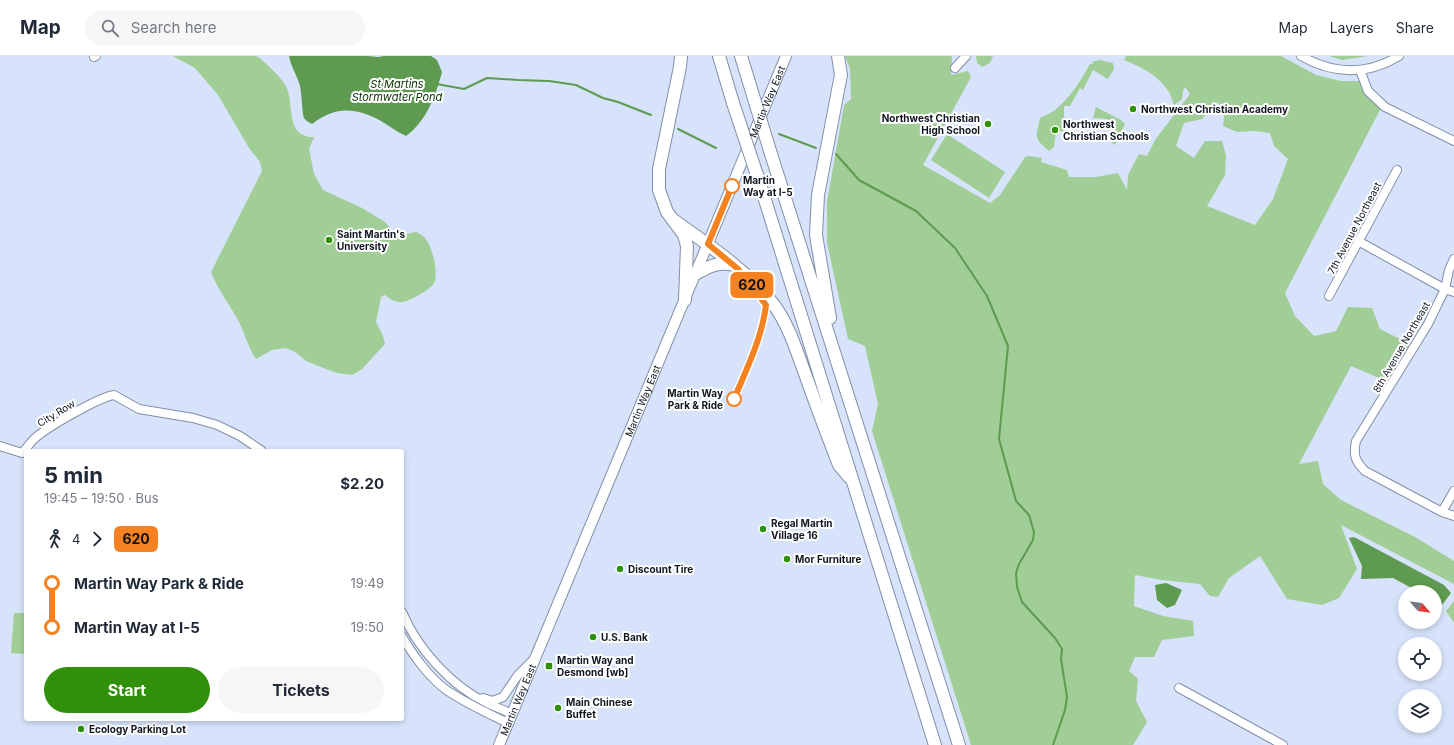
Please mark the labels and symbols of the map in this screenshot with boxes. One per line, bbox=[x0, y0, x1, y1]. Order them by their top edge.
street label: Martin Way East bbox=[747, 63, 788, 139]
water label: St Martins Stormwater Pond bbox=[352, 77, 443, 104]
place label: Northwest Christian Academy bbox=[1141, 103, 1288, 116]
marker: Northwest Christian Academy bbox=[1128, 104, 1138, 114]
place label: Northwest Christian High School bbox=[882, 112, 980, 137]
place label: Northwest Christian Schools bbox=[1063, 118, 1149, 142]
marker: Northwest Christian High School bbox=[983, 119, 993, 129]
marker: Northwest Christian Schools bbox=[1050, 125, 1060, 135]
place label: Martin Way at I-5 bbox=[743, 174, 793, 199]
marker: Martin Way at I-5 bbox=[724, 178, 740, 194]
street label: 7th Avenue Northeast bbox=[1325, 179, 1384, 276]
place label: Saint Martin's University bbox=[337, 228, 405, 253]
marker: Saint Martin's University bbox=[324, 235, 334, 245]
line badge: 620 bbox=[729, 272, 775, 298]
street label: 8th Avenue Northeast bbox=[1370, 299, 1432, 395]
street label: Martin Way East bbox=[622, 362, 663, 438]
place label: Martin Way Park & Ride bbox=[667, 387, 723, 411]
marker: Martin Way Park & Ride bbox=[726, 391, 742, 407]
street label: City Row bbox=[35, 397, 77, 429]
place label: Regal Martin Village 16 bbox=[771, 517, 833, 542]
marker: Regal Martin Village 16 bbox=[758, 524, 768, 534]
place label: Mor Furniture bbox=[795, 553, 861, 565]
marker: Mor Furniture bbox=[782, 554, 792, 564]
place label: Discount Tire bbox=[628, 563, 693, 575]
marker: Discount Tire bbox=[615, 564, 625, 574]
north arrow bbox=[1398, 585, 1442, 629]
place label: U.S. Bank bbox=[601, 631, 648, 643]
marker: U.S. Bank bbox=[588, 632, 598, 642]
place label: Martin Way and Desmond [wb] bbox=[557, 654, 634, 678]
street label: Martin Way East bbox=[498, 661, 538, 737]
marker: Martin Way and Desmond [wb] bbox=[544, 661, 554, 671]
place label: Main Chinese Buffet bbox=[566, 696, 633, 720]
marker: Main Chinese Buffet bbox=[553, 703, 563, 713]
place label: Ecology Parking Lot bbox=[89, 723, 186, 736]
marker: Ecology Parking Lot bbox=[76, 724, 86, 734]

